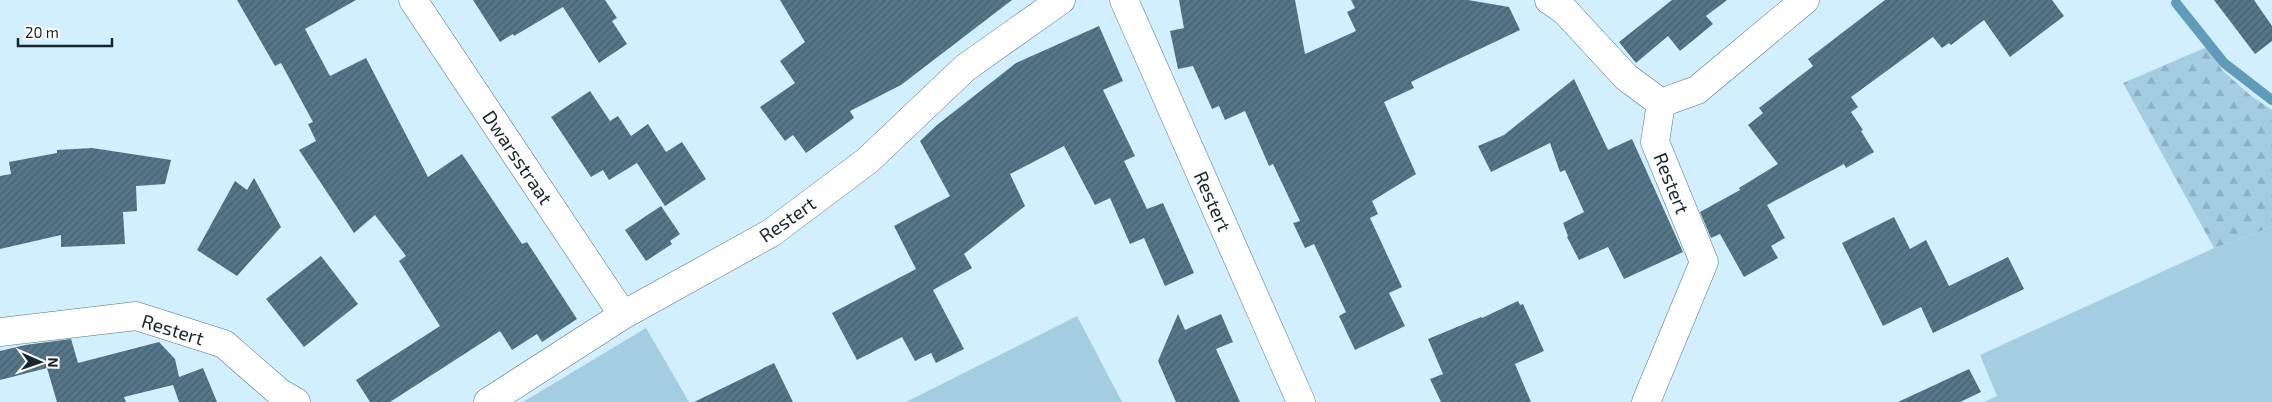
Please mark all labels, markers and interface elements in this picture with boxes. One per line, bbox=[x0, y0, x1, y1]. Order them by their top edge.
scale bar bbox=[18, 15, 111, 47]
text: 20 m bbox=[25, 23, 59, 41]
street label: Dwarsstraat bbox=[478, 106, 558, 208]
street label: Restert bbox=[1649, 149, 1695, 217]
street label: Restert bbox=[1190, 167, 1236, 235]
street label: Restert bbox=[754, 191, 820, 247]
street label: Restert bbox=[139, 309, 207, 349]
north arrow bbox=[15, 337, 65, 387]
text: N bbox=[45, 357, 62, 368]

